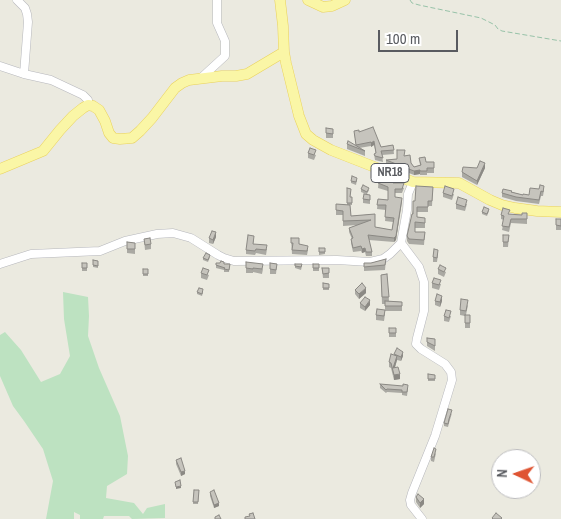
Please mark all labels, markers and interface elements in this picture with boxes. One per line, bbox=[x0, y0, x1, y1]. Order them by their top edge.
scale bar bbox=[381, 20, 461, 52]
text: 100 m bbox=[386, 28, 420, 49]
road number: NR18 bbox=[371, 164, 409, 182]
north arrow bbox=[491, 449, 541, 499]
text: N bbox=[493, 469, 511, 478]

